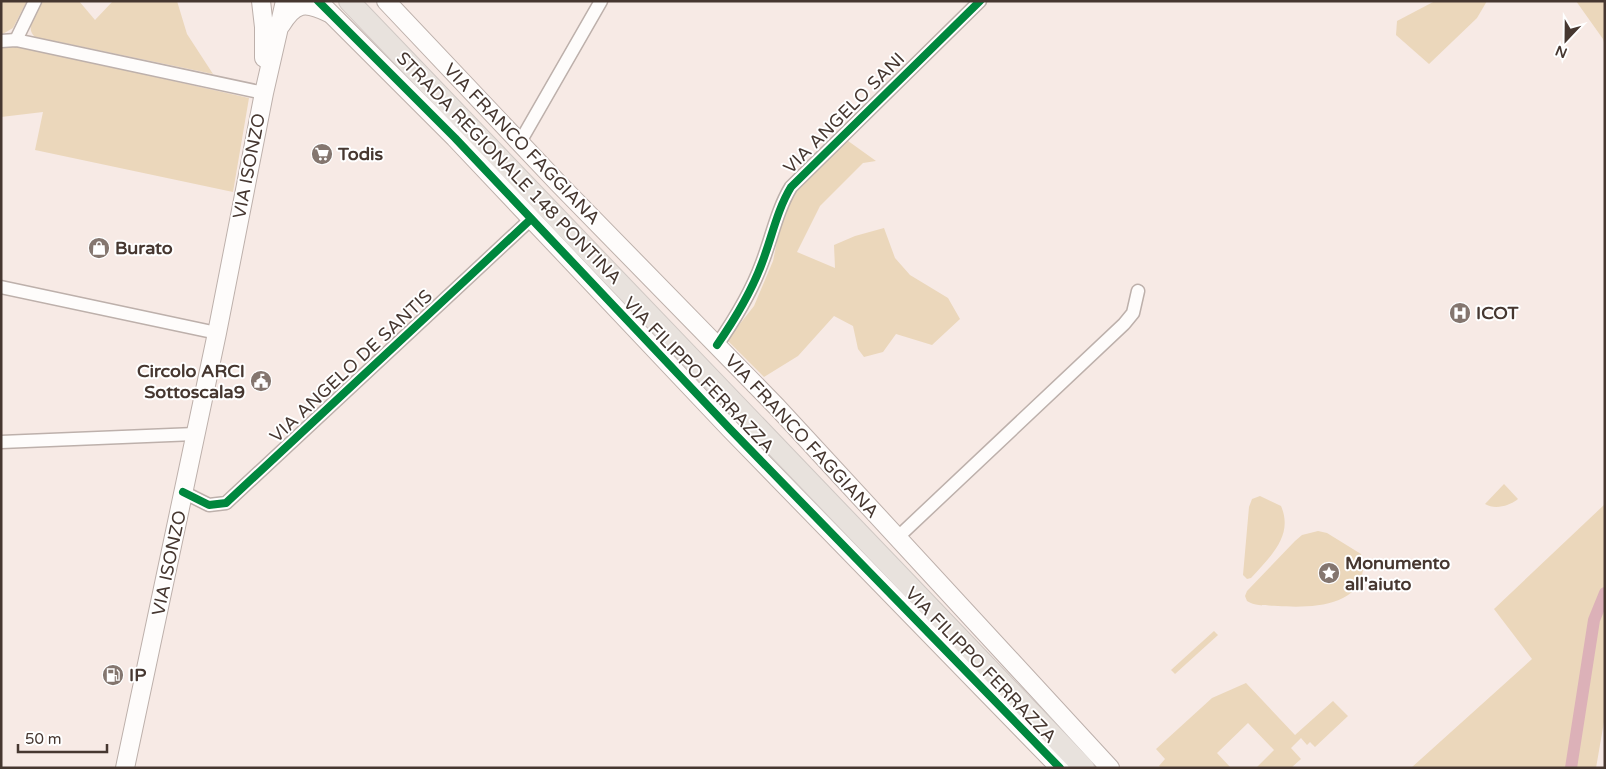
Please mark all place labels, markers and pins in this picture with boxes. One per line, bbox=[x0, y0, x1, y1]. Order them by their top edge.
supermarket icon: Todis bbox=[310, 142, 334, 166]
place label: Todis bbox=[337, 143, 384, 165]
shop icon: Burato bbox=[87, 236, 111, 260]
place label: Burato bbox=[115, 237, 173, 259]
hospital icon: ICOT bbox=[1448, 301, 1472, 325]
place label: ICOT bbox=[1476, 302, 1519, 324]
place label: Circolo ARCI Sottoscala9 bbox=[137, 360, 245, 403]
public building icon: Circolo ARCI Sottoscala9 bbox=[249, 369, 273, 393]
place label: Monumento all'aiuto bbox=[1345, 552, 1450, 595]
place icon: Monumento all'aiuto bbox=[1317, 561, 1341, 585]
fuel station icon: IP bbox=[101, 663, 125, 687]
place label: IP bbox=[129, 664, 146, 686]

